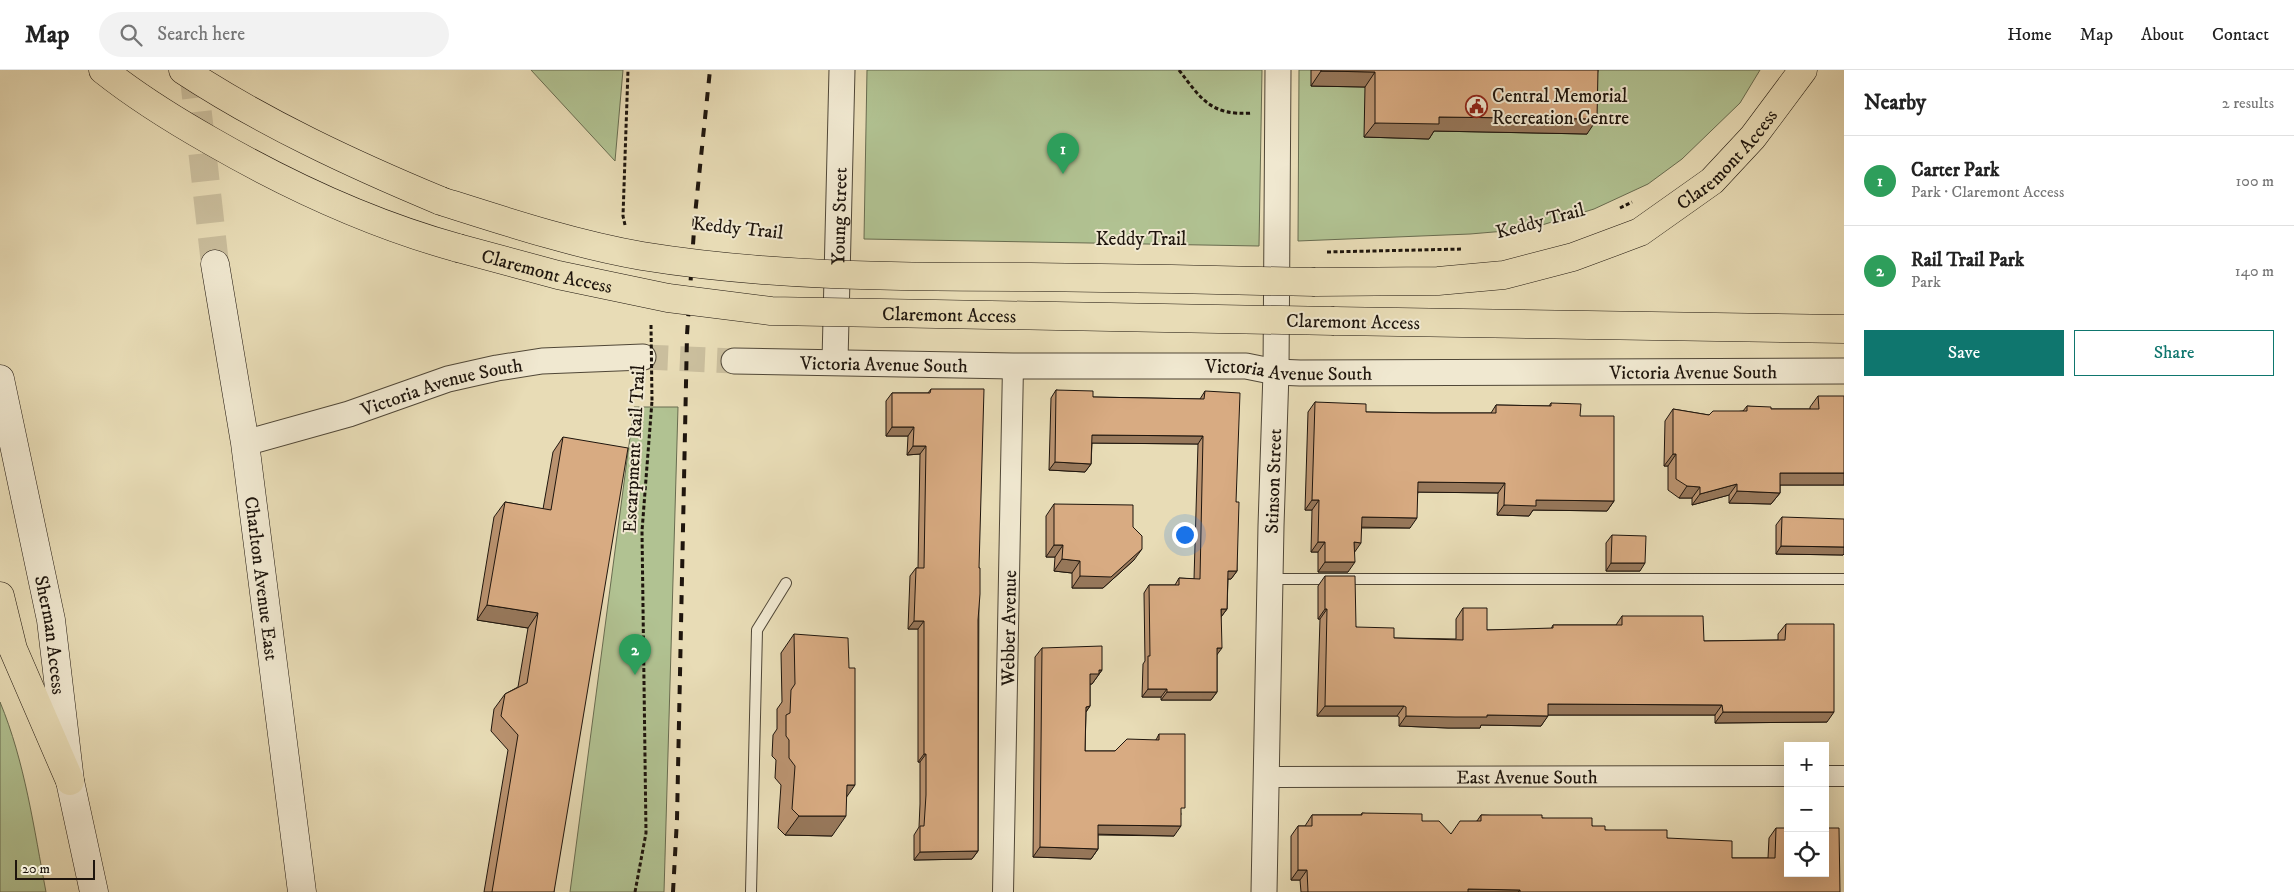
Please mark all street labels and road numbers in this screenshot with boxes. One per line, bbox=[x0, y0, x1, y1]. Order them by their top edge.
street label: Claremont Access bbox=[1673, 105, 1783, 215]
street label: Young Street bbox=[827, 167, 853, 265]
street label: Keddy Trail bbox=[1493, 198, 1588, 244]
street label: Keddy Trail bbox=[691, 212, 785, 245]
street label: Keddy Trail bbox=[1095, 228, 1187, 251]
street label: Claremont Access bbox=[479, 245, 614, 299]
street label: Claremont Access bbox=[882, 303, 1016, 328]
street label: Claremont Access bbox=[1286, 310, 1420, 335]
street label: Victoria Avenue South bbox=[799, 352, 968, 378]
street label: Victoria Avenue South bbox=[357, 354, 524, 422]
street label: Victoria Avenue South bbox=[1204, 356, 1372, 386]
street label: Victoria Avenue South bbox=[1608, 361, 1777, 385]
street label: Escarpment Rail Trail bbox=[619, 364, 650, 534]
street label: Stinson Street bbox=[1261, 428, 1287, 534]
street label: Charlton Avenue East bbox=[239, 495, 283, 662]
street label: Webber Avenue bbox=[997, 570, 1022, 687]
street label: Sherman Access bbox=[29, 573, 70, 696]
street label: East Avenue South bbox=[1456, 766, 1598, 790]

